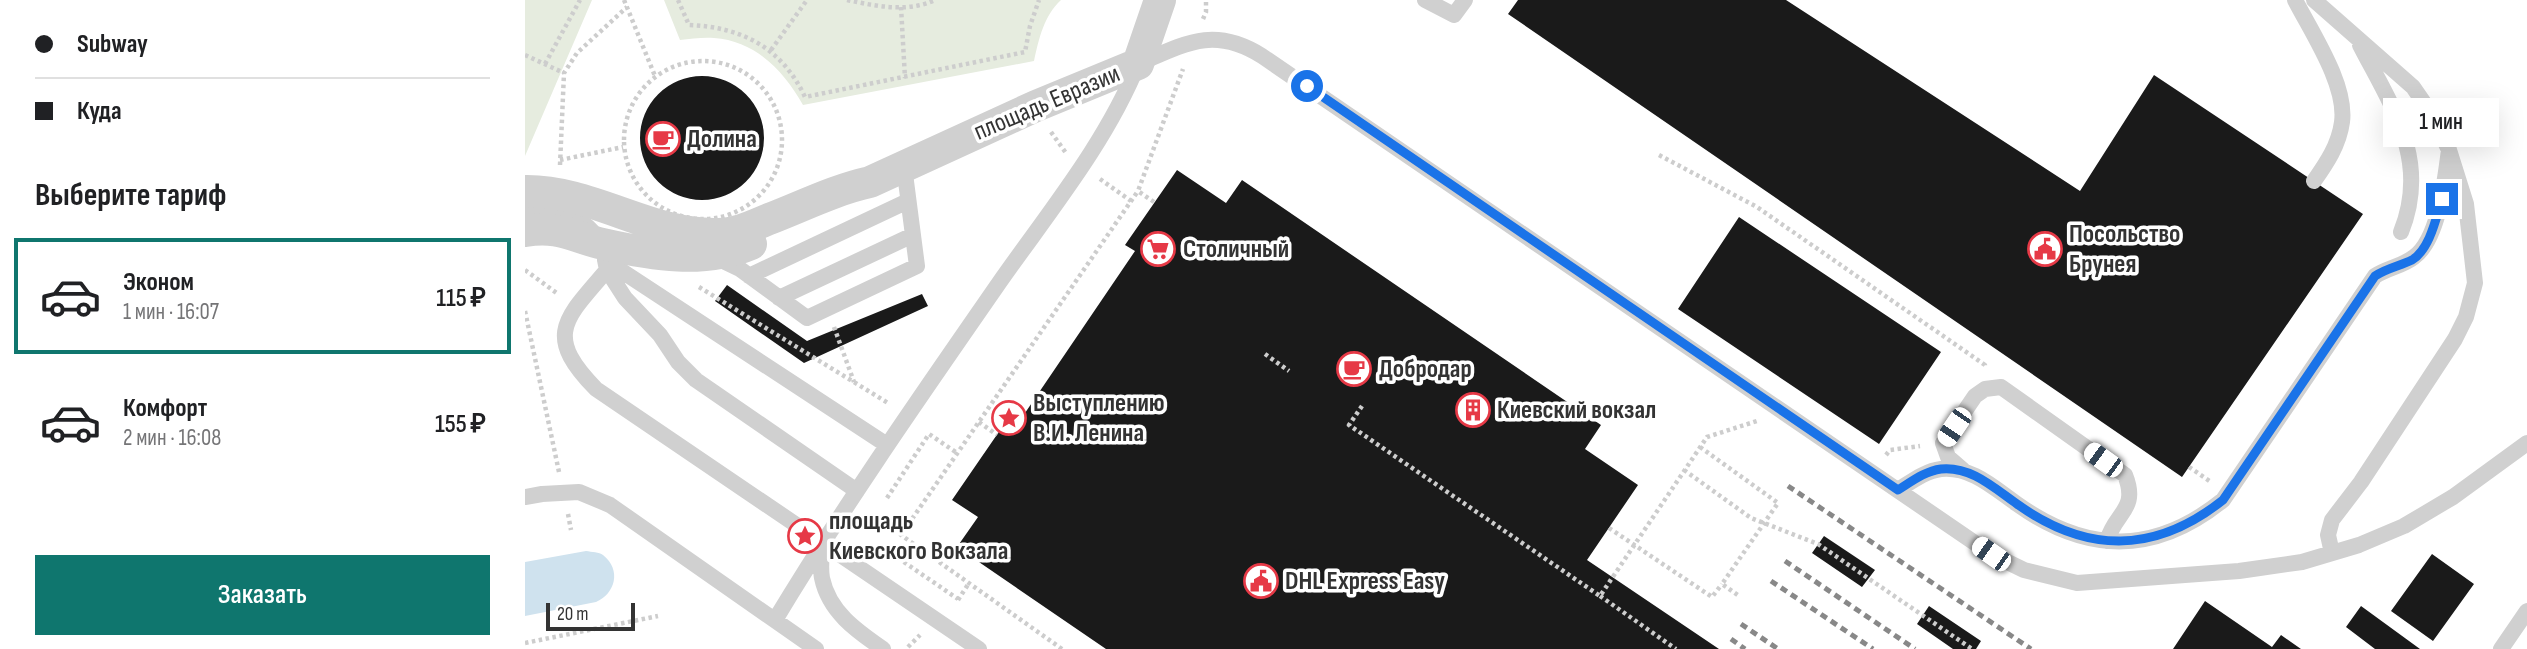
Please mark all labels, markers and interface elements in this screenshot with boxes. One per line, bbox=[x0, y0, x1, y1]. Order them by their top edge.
text: Subway bbox=[77, 29, 148, 60]
street label: площадь Евразии bbox=[969, 58, 1125, 148]
route start bbox=[1291, 70, 1323, 102]
text: Куда bbox=[77, 96, 122, 127]
callout: 1 мин bbox=[2384, 97, 2500, 146]
text: 1 мин bbox=[2419, 108, 2463, 136]
cafe icon: Долина bbox=[644, 120, 682, 158]
place label: Долина bbox=[687, 124, 757, 155]
text: Выберите тариф bbox=[35, 176, 226, 215]
route end bbox=[2426, 183, 2458, 215]
place label: Посольство Брунея bbox=[2069, 219, 2180, 280]
supermarket icon: Столичный bbox=[1139, 230, 1177, 268]
public building icon: Посольство Брунея bbox=[2026, 230, 2064, 268]
place label: Столичный bbox=[1183, 234, 1289, 265]
icon: car bbox=[39, 265, 102, 328]
text: Эконом bbox=[123, 267, 194, 298]
text: 115 ₽ bbox=[436, 283, 486, 314]
text: 1 мин · 16:07 bbox=[123, 298, 219, 326]
cafe icon: Добродар bbox=[1335, 350, 1373, 388]
place label: Добродар bbox=[1379, 354, 1472, 385]
place label: Выступлению В.И. Ленина bbox=[1033, 388, 1165, 449]
icon: car bbox=[39, 391, 102, 454]
building icon: Киевский вокзал bbox=[1454, 391, 1492, 429]
text: Комфорт bbox=[123, 393, 207, 424]
place label: Киевский вокзал bbox=[1497, 395, 1656, 426]
place icon: Выступлению В.И. Ленина bbox=[990, 399, 1028, 437]
car bbox=[1934, 404, 1975, 450]
text: 155 ₽ bbox=[435, 409, 486, 440]
text: 2 мин · 16:08 bbox=[123, 424, 221, 452]
car bbox=[2080, 439, 2127, 481]
place label: площадь Киевского Вокзала bbox=[829, 506, 1009, 567]
place icon: площадь Киевского Вокзала bbox=[786, 517, 824, 555]
car bbox=[1968, 533, 2015, 575]
button: Заказать bbox=[35, 555, 490, 635]
public building icon: DHL Express Easy bbox=[1242, 562, 1280, 600]
place label: DHL Express Easy bbox=[1285, 566, 1445, 597]
scale bar bbox=[546, 600, 635, 632]
text: 20 m bbox=[557, 603, 589, 626]

